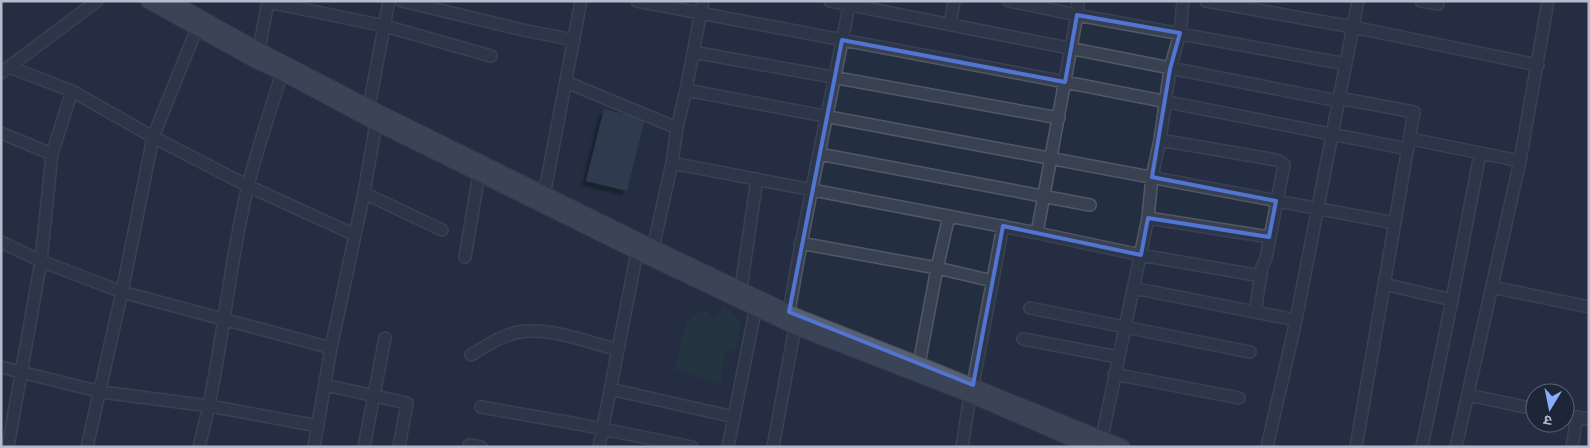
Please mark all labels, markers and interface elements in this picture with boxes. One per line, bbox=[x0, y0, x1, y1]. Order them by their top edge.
north arrow bbox=[1525, 383, 1575, 433]
text: उ bbox=[1541, 412, 1553, 430]

